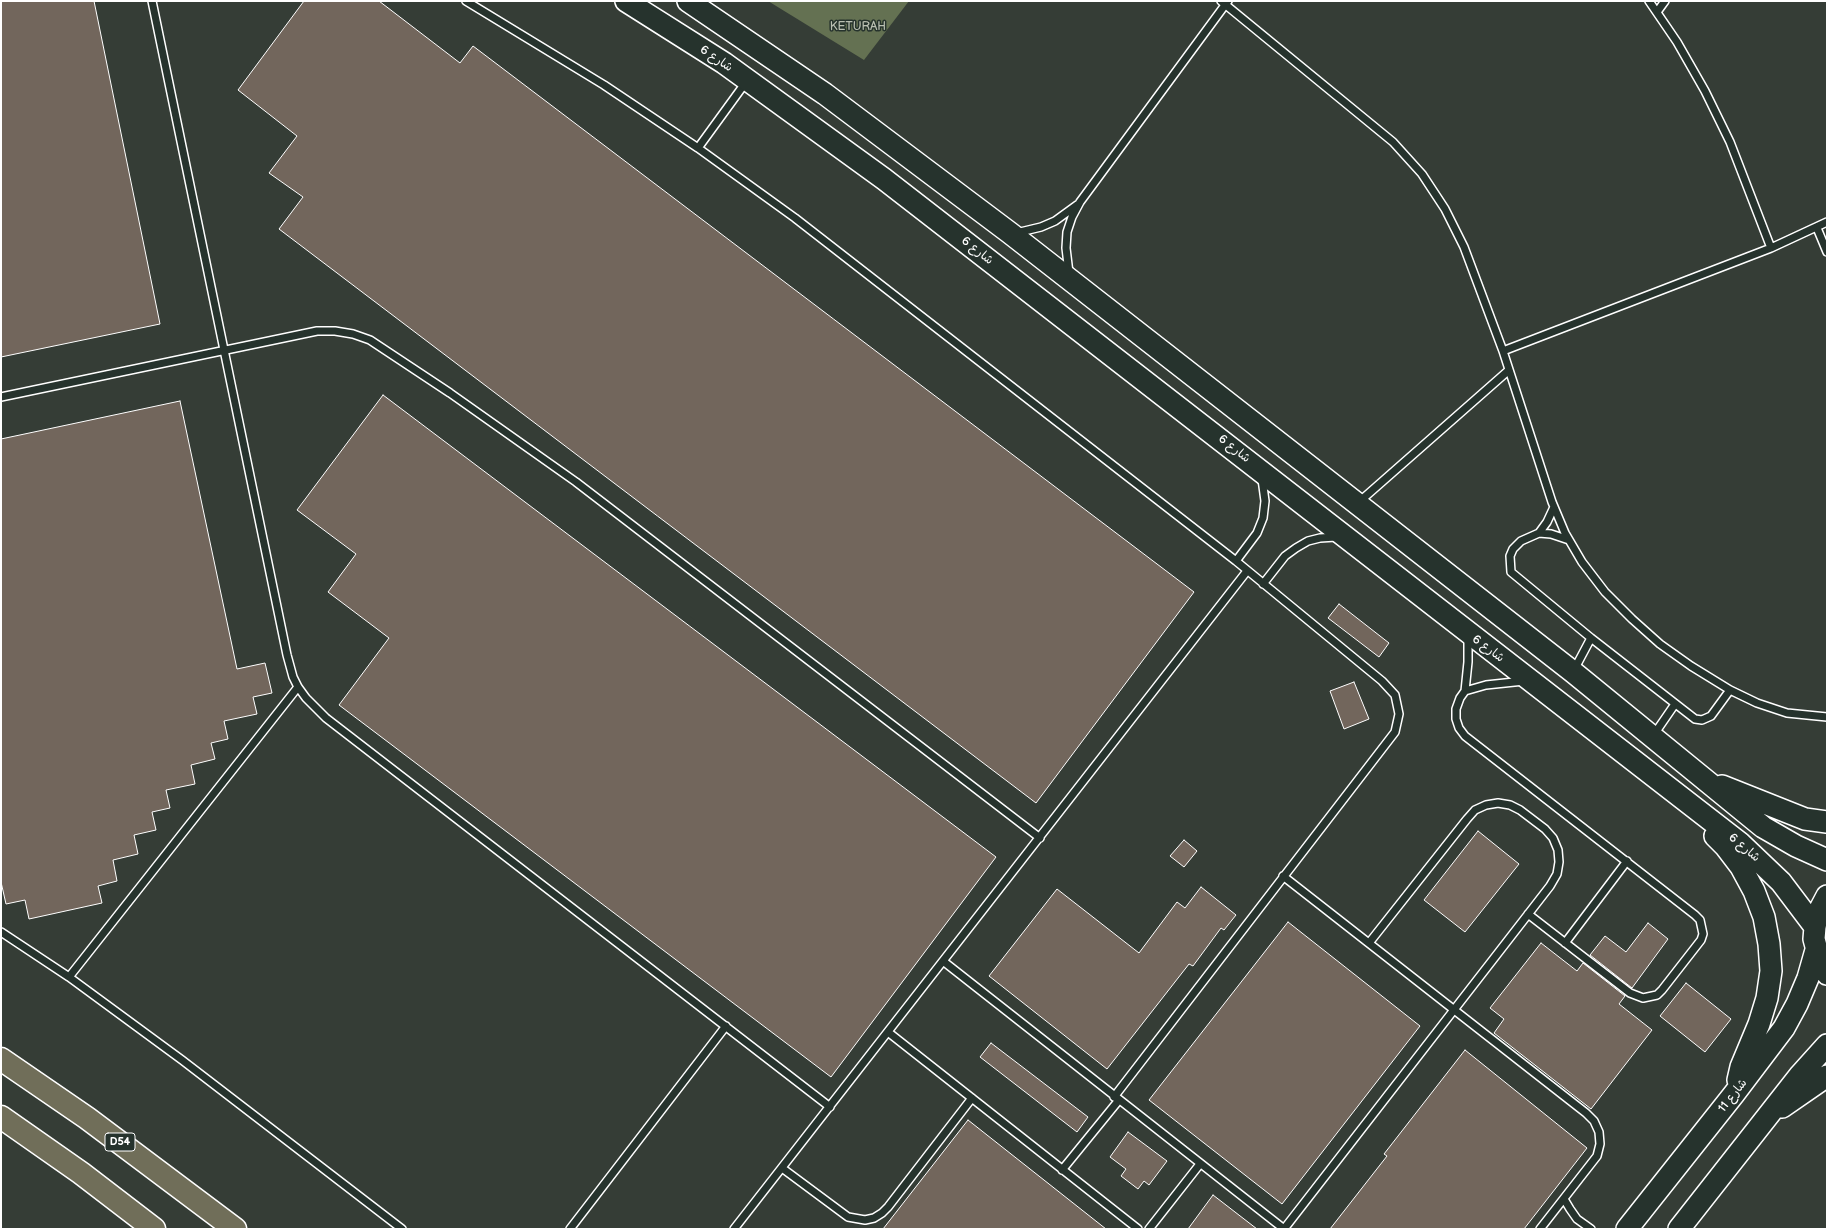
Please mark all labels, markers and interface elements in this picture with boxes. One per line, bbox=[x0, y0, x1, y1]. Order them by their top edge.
park label: KETURAH bbox=[830, 20, 886, 34]
street label: شارع 6 bbox=[697, 43, 735, 75]
street label: شارع 6 bbox=[958, 234, 996, 268]
street label: شارع 6 bbox=[1215, 432, 1253, 466]
street label: شارع 6 bbox=[1469, 632, 1507, 666]
street label: شارع 6 bbox=[1725, 831, 1763, 865]
street label: شارع 11 bbox=[1715, 1076, 1751, 1116]
road number: D54 bbox=[105, 1133, 135, 1151]

